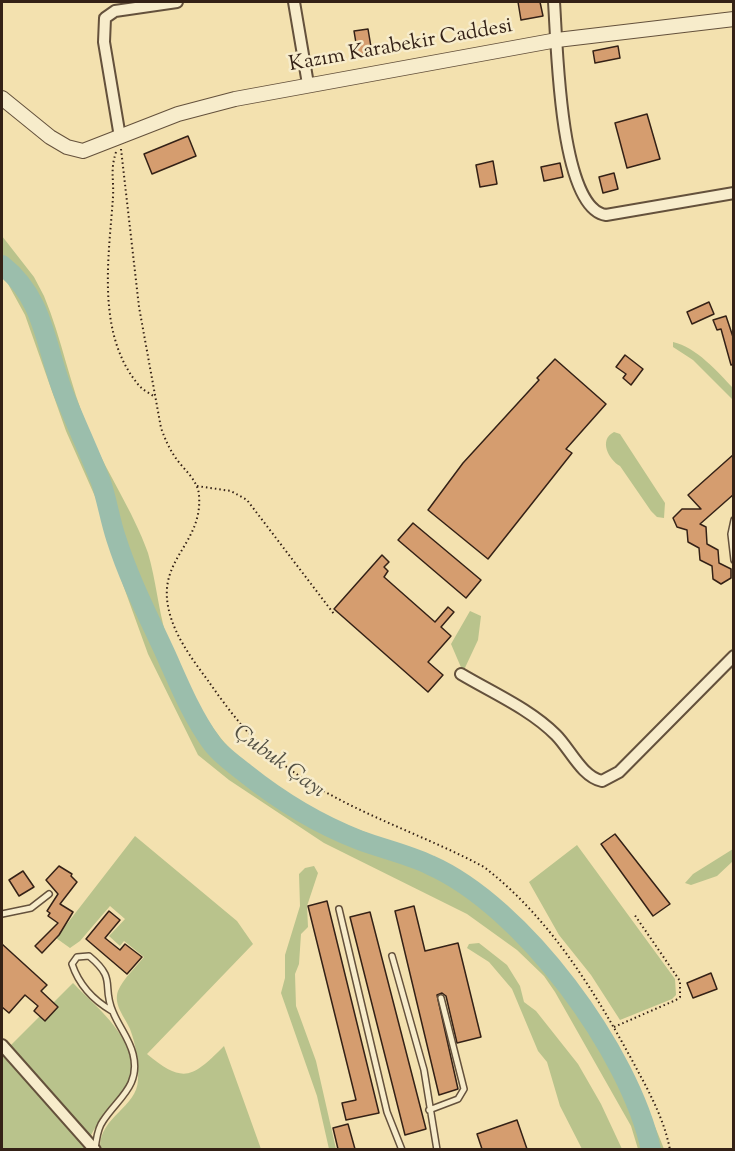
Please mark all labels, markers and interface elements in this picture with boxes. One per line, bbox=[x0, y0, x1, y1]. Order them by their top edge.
street label: Kazım Karabekir Caddesi bbox=[287, 15, 515, 79]
water label: Çubuk Çayı bbox=[227, 721, 329, 805]

